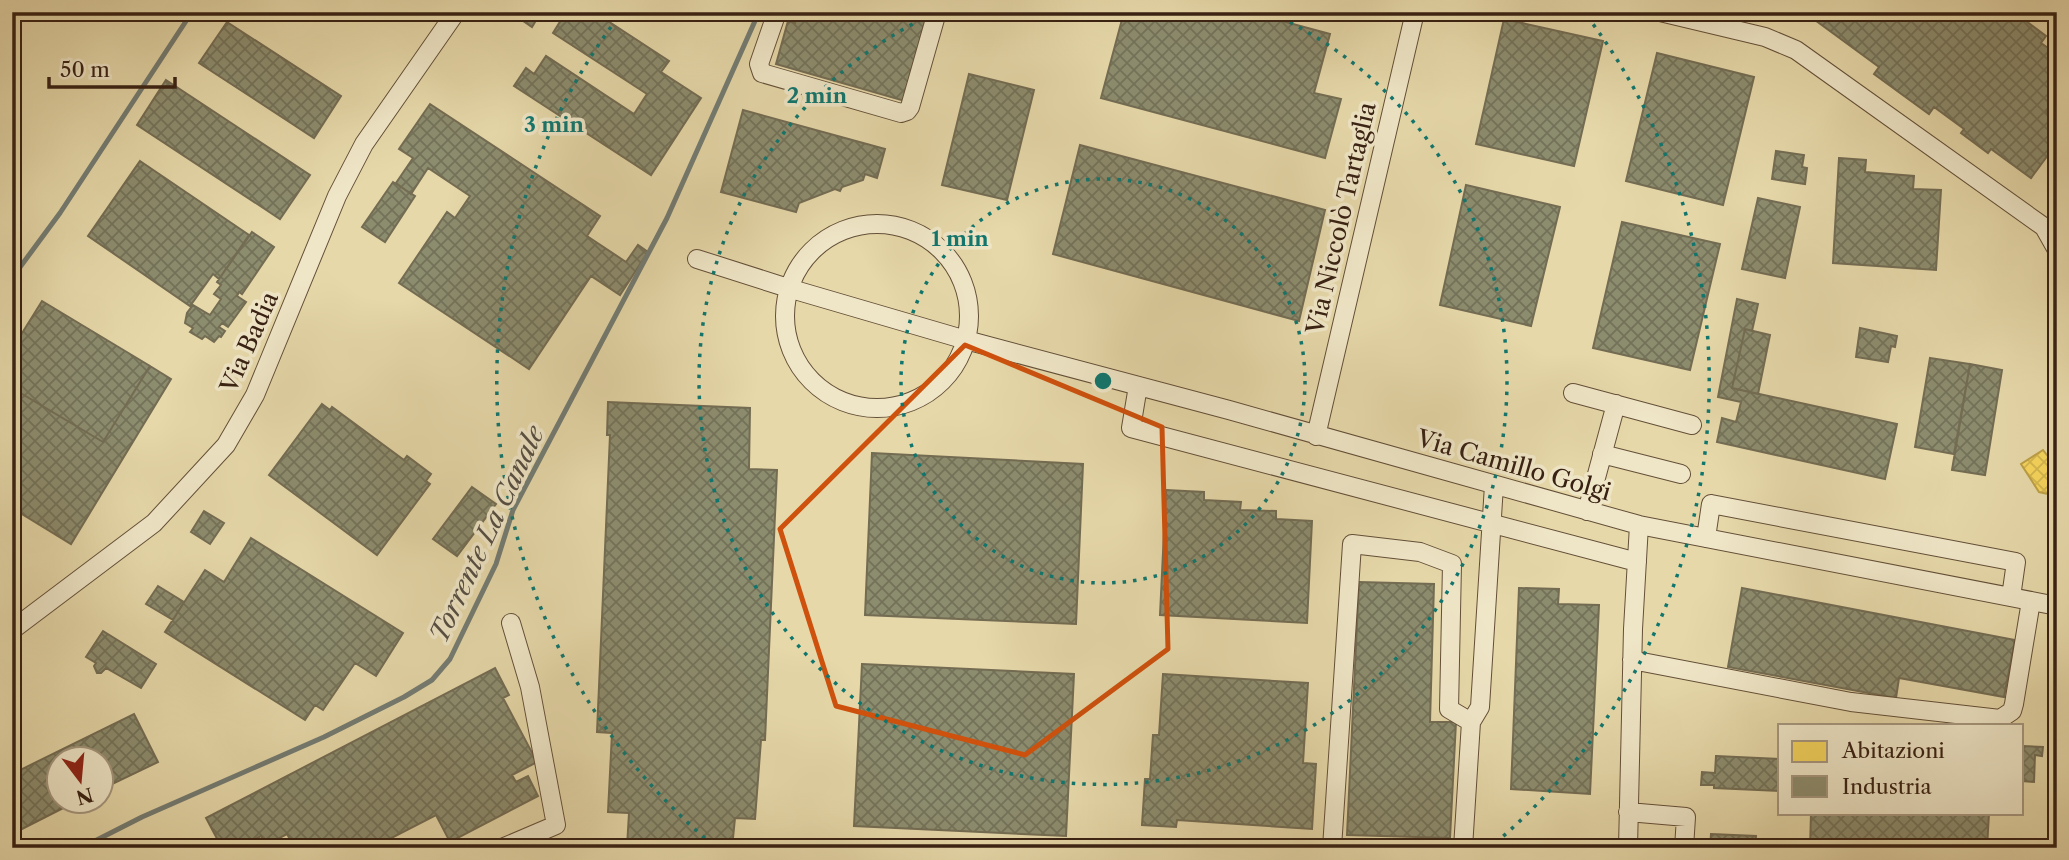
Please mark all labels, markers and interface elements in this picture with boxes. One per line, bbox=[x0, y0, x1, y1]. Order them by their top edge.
scale bar bbox=[49, 46, 175, 90]
text: 50 m bbox=[60, 57, 110, 82]
text: 2 min bbox=[787, 83, 848, 108]
street label: Via Niccolò Tartaglia bbox=[1300, 99, 1382, 338]
text: 3 min bbox=[524, 112, 585, 137]
text: 1 min bbox=[931, 226, 989, 251]
street label: Via Badia bbox=[214, 287, 284, 398]
centre of rings bbox=[1091, 369, 1115, 393]
water label: Torrente La Canale bbox=[423, 419, 552, 647]
street label: Via Camillo Golgi bbox=[1413, 423, 1614, 507]
legend bbox=[1778, 724, 2024, 814]
text: Abitazioni bbox=[1841, 738, 1945, 763]
north arrow bbox=[46, 744, 116, 814]
text: Industria bbox=[1842, 774, 1932, 799]
text: N bbox=[73, 783, 96, 809]

